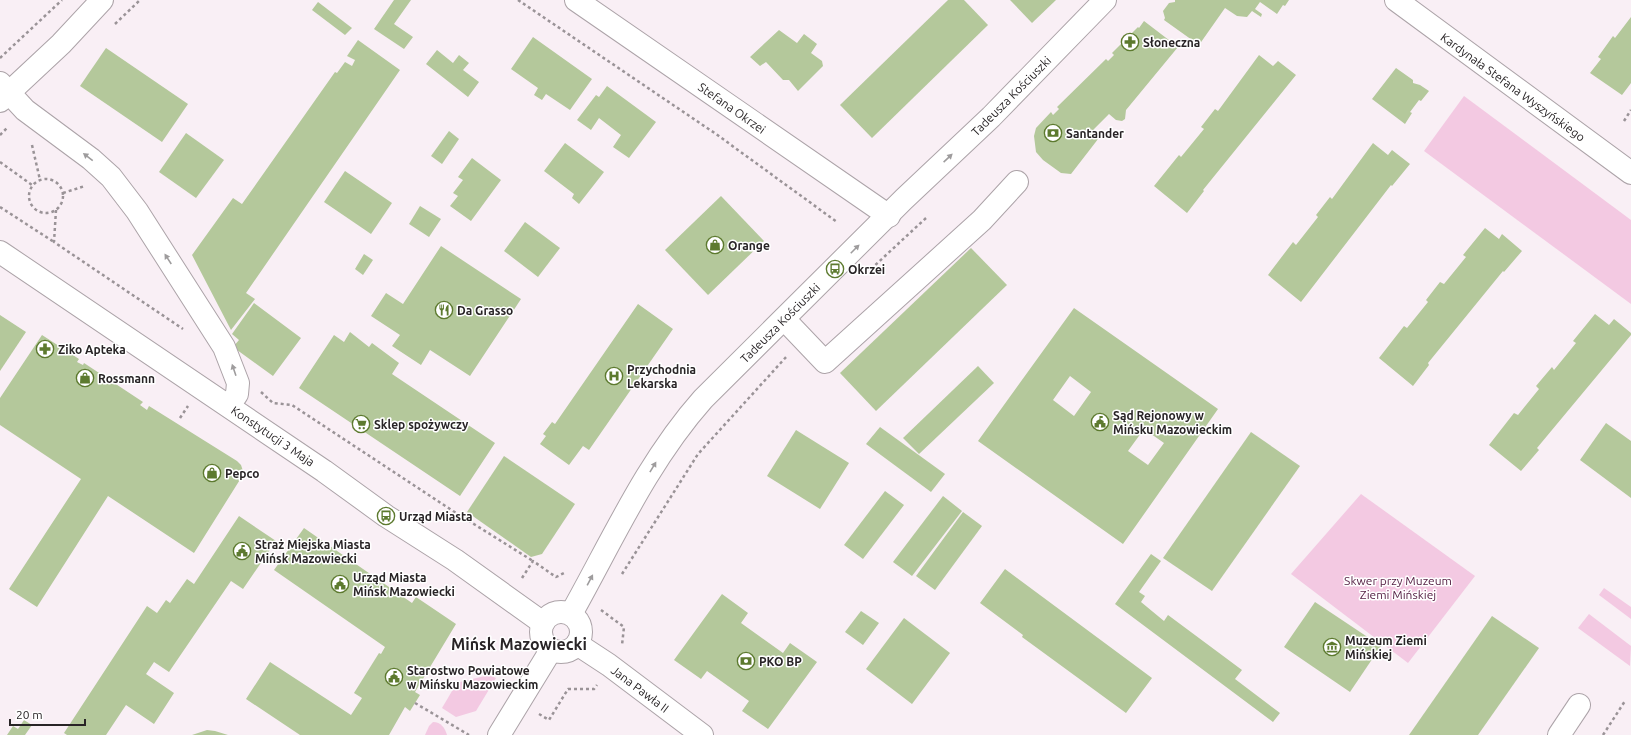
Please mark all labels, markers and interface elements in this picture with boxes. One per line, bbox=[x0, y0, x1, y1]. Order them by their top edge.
street label: Kardynała Stefana Wyszyńskiego bbox=[1438, 30, 1588, 144]
pharmacy icon: Słoneczna bbox=[1120, 32, 1140, 52]
place label: Słoneczna bbox=[1143, 36, 1200, 49]
street label: Tadeusza Kościuszki bbox=[969, 54, 1053, 138]
street label: Stefana Okrzei bbox=[696, 80, 768, 136]
bank icon: Santander bbox=[1043, 123, 1063, 143]
place label: Santander bbox=[1066, 127, 1124, 140]
one-way arrow bbox=[83, 153, 94, 161]
one-way arrow bbox=[943, 154, 953, 163]
shop icon: Orange bbox=[705, 235, 725, 255]
place label: Orange bbox=[728, 239, 770, 252]
one-way arrow bbox=[850, 244, 860, 254]
one-way arrow bbox=[164, 254, 172, 264]
bus stop icon: Okrzei bbox=[825, 259, 845, 279]
place label: Okrzei bbox=[848, 263, 885, 276]
street label: Tadeusza Kościuszki bbox=[738, 281, 822, 365]
restaurant icon: Da Grasso bbox=[434, 300, 454, 320]
place label: Da Grasso bbox=[457, 304, 513, 317]
pharmacy icon: Ziko Apteka bbox=[35, 339, 55, 359]
place label: Ziko Apteka bbox=[58, 343, 126, 356]
place label: Przychodnia Lekarska bbox=[627, 363, 696, 390]
one-way arrow bbox=[231, 364, 237, 376]
hospital icon: Przychodnia Lekarska bbox=[604, 366, 624, 386]
shop icon: Rossmann bbox=[75, 368, 95, 388]
place label: Rossmann bbox=[98, 372, 155, 385]
street label: Konstytucji 3 Maja bbox=[229, 403, 317, 469]
place label: Sąd Rejonowy w Mińsku Mazowieckim bbox=[1113, 409, 1232, 436]
public building icon: Sąd Rejonowy w Mińsku Mazowieckim bbox=[1090, 412, 1110, 432]
supermarket icon: Sklep spożywczy bbox=[351, 414, 371, 434]
place label: Sklep spożywczy bbox=[374, 418, 469, 431]
one-way arrow bbox=[650, 461, 657, 473]
shop icon: Pepco bbox=[202, 463, 222, 483]
place label: Pepco bbox=[225, 467, 259, 480]
bus stop icon: Urząd Miasta bbox=[376, 506, 396, 526]
place label: Urząd Miasta bbox=[399, 510, 472, 524]
place label: Straż Miejska Miasta Mińsk Mazowiecki bbox=[255, 538, 371, 565]
public building icon: Straż Miejska Miasta Mińsk Mazowiecki bbox=[232, 541, 252, 561]
place label: Urząd Miasta Mińsk Mazowiecki bbox=[353, 571, 455, 598]
public building icon: Urząd Miasta Mińsk Mazowiecki bbox=[330, 574, 350, 594]
one-way arrow bbox=[587, 574, 593, 586]
park label: Skwer przy Muzeum Ziemi Mińskiej bbox=[1344, 574, 1452, 601]
place label: Muzeum Ziemi Mińskiej bbox=[1345, 634, 1427, 661]
district label: Mińsk Mazowiecki bbox=[451, 635, 587, 653]
museum icon: Muzeum Ziemi Mińskiej bbox=[1322, 637, 1342, 657]
bank icon: PKO BP bbox=[736, 651, 756, 671]
place label: PKO BP bbox=[759, 655, 802, 668]
street label: Jana Pawła II bbox=[609, 663, 671, 715]
place label: Starostwo Powiatowe w Mińsku Mazowieckim bbox=[407, 664, 538, 691]
public building icon: Starostwo Powiatowe w Mińsku Mazowieckim bbox=[384, 667, 404, 687]
scale bar bbox=[10, 701, 85, 727]
text: 20 m bbox=[16, 708, 43, 721]

